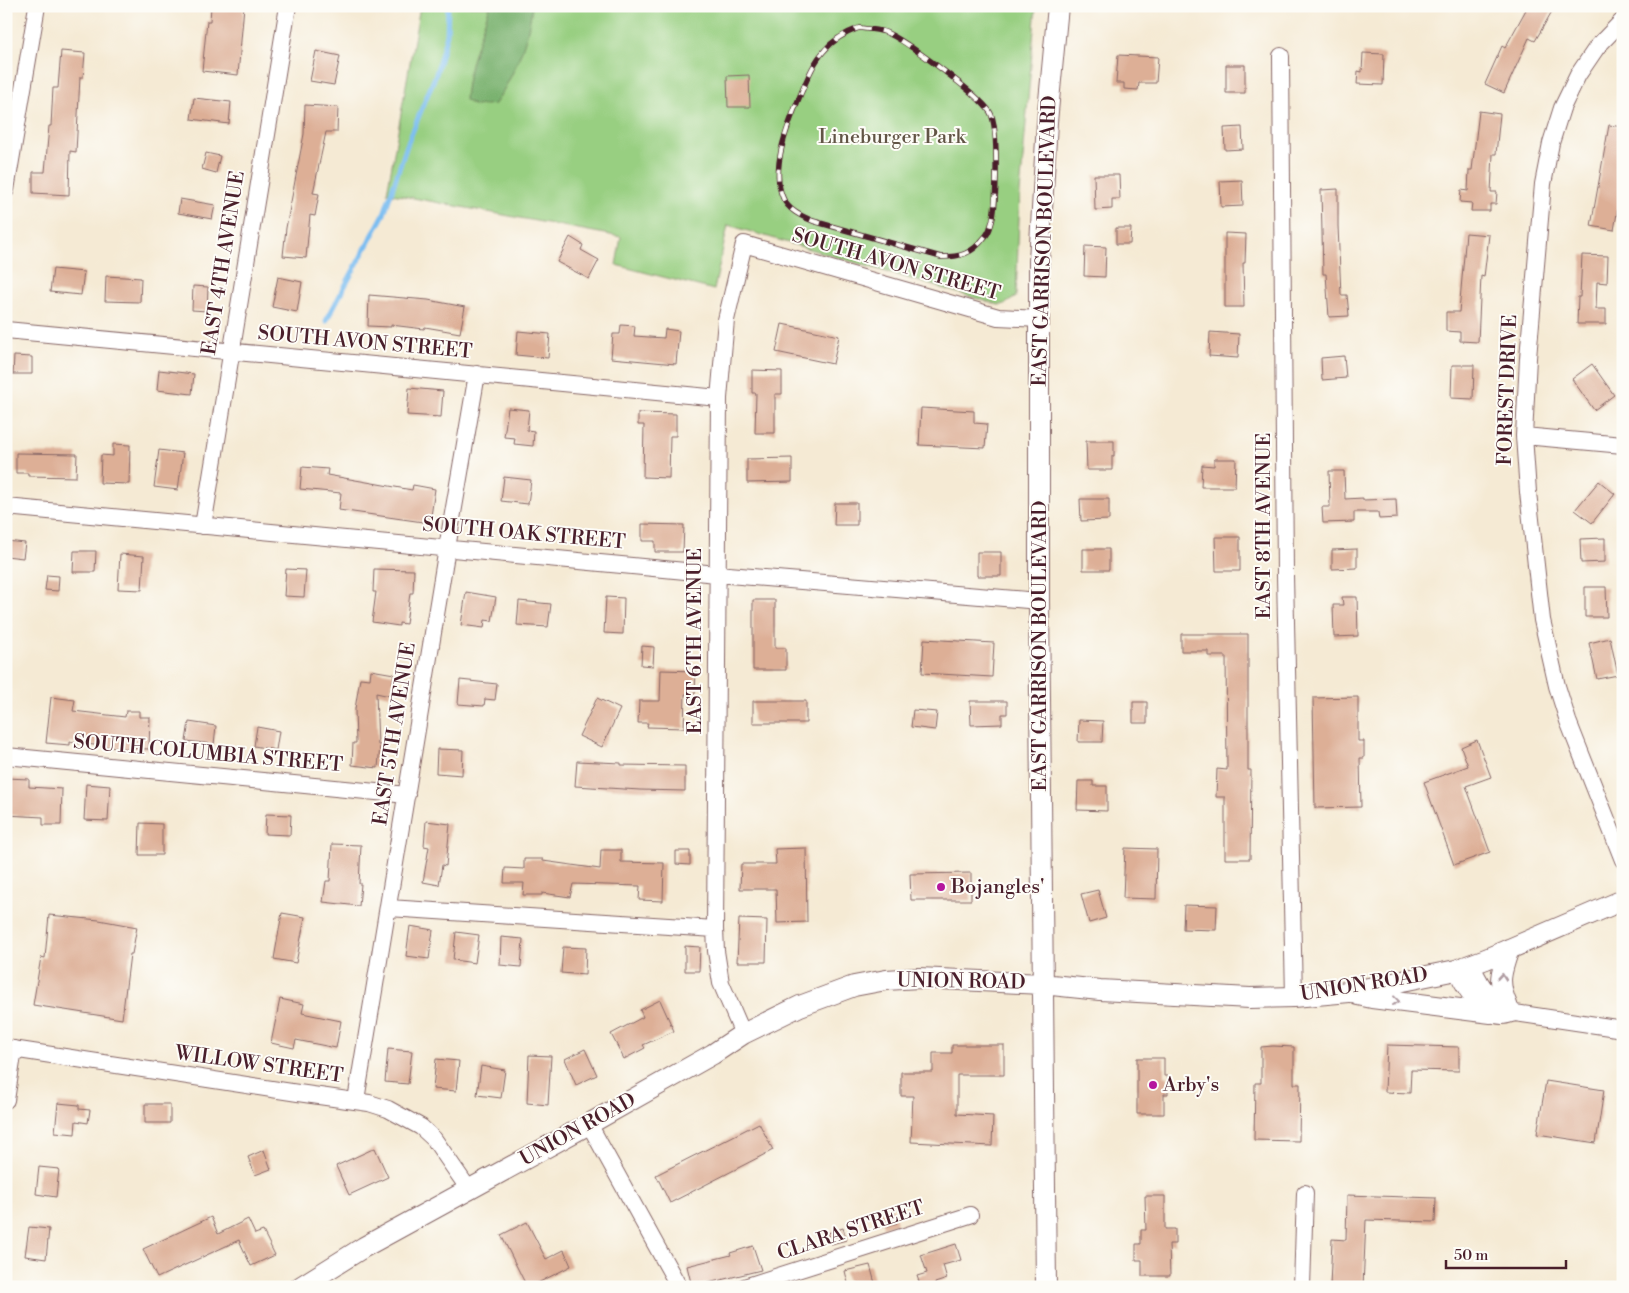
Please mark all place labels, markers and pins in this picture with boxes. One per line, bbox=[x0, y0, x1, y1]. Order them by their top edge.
place label: Bojangles' bbox=[950, 875, 1045, 900]
marker: Bojangles' bbox=[935, 881, 947, 893]
place label: Arby's bbox=[1162, 1073, 1219, 1098]
marker: Arby's bbox=[1147, 1079, 1159, 1091]

